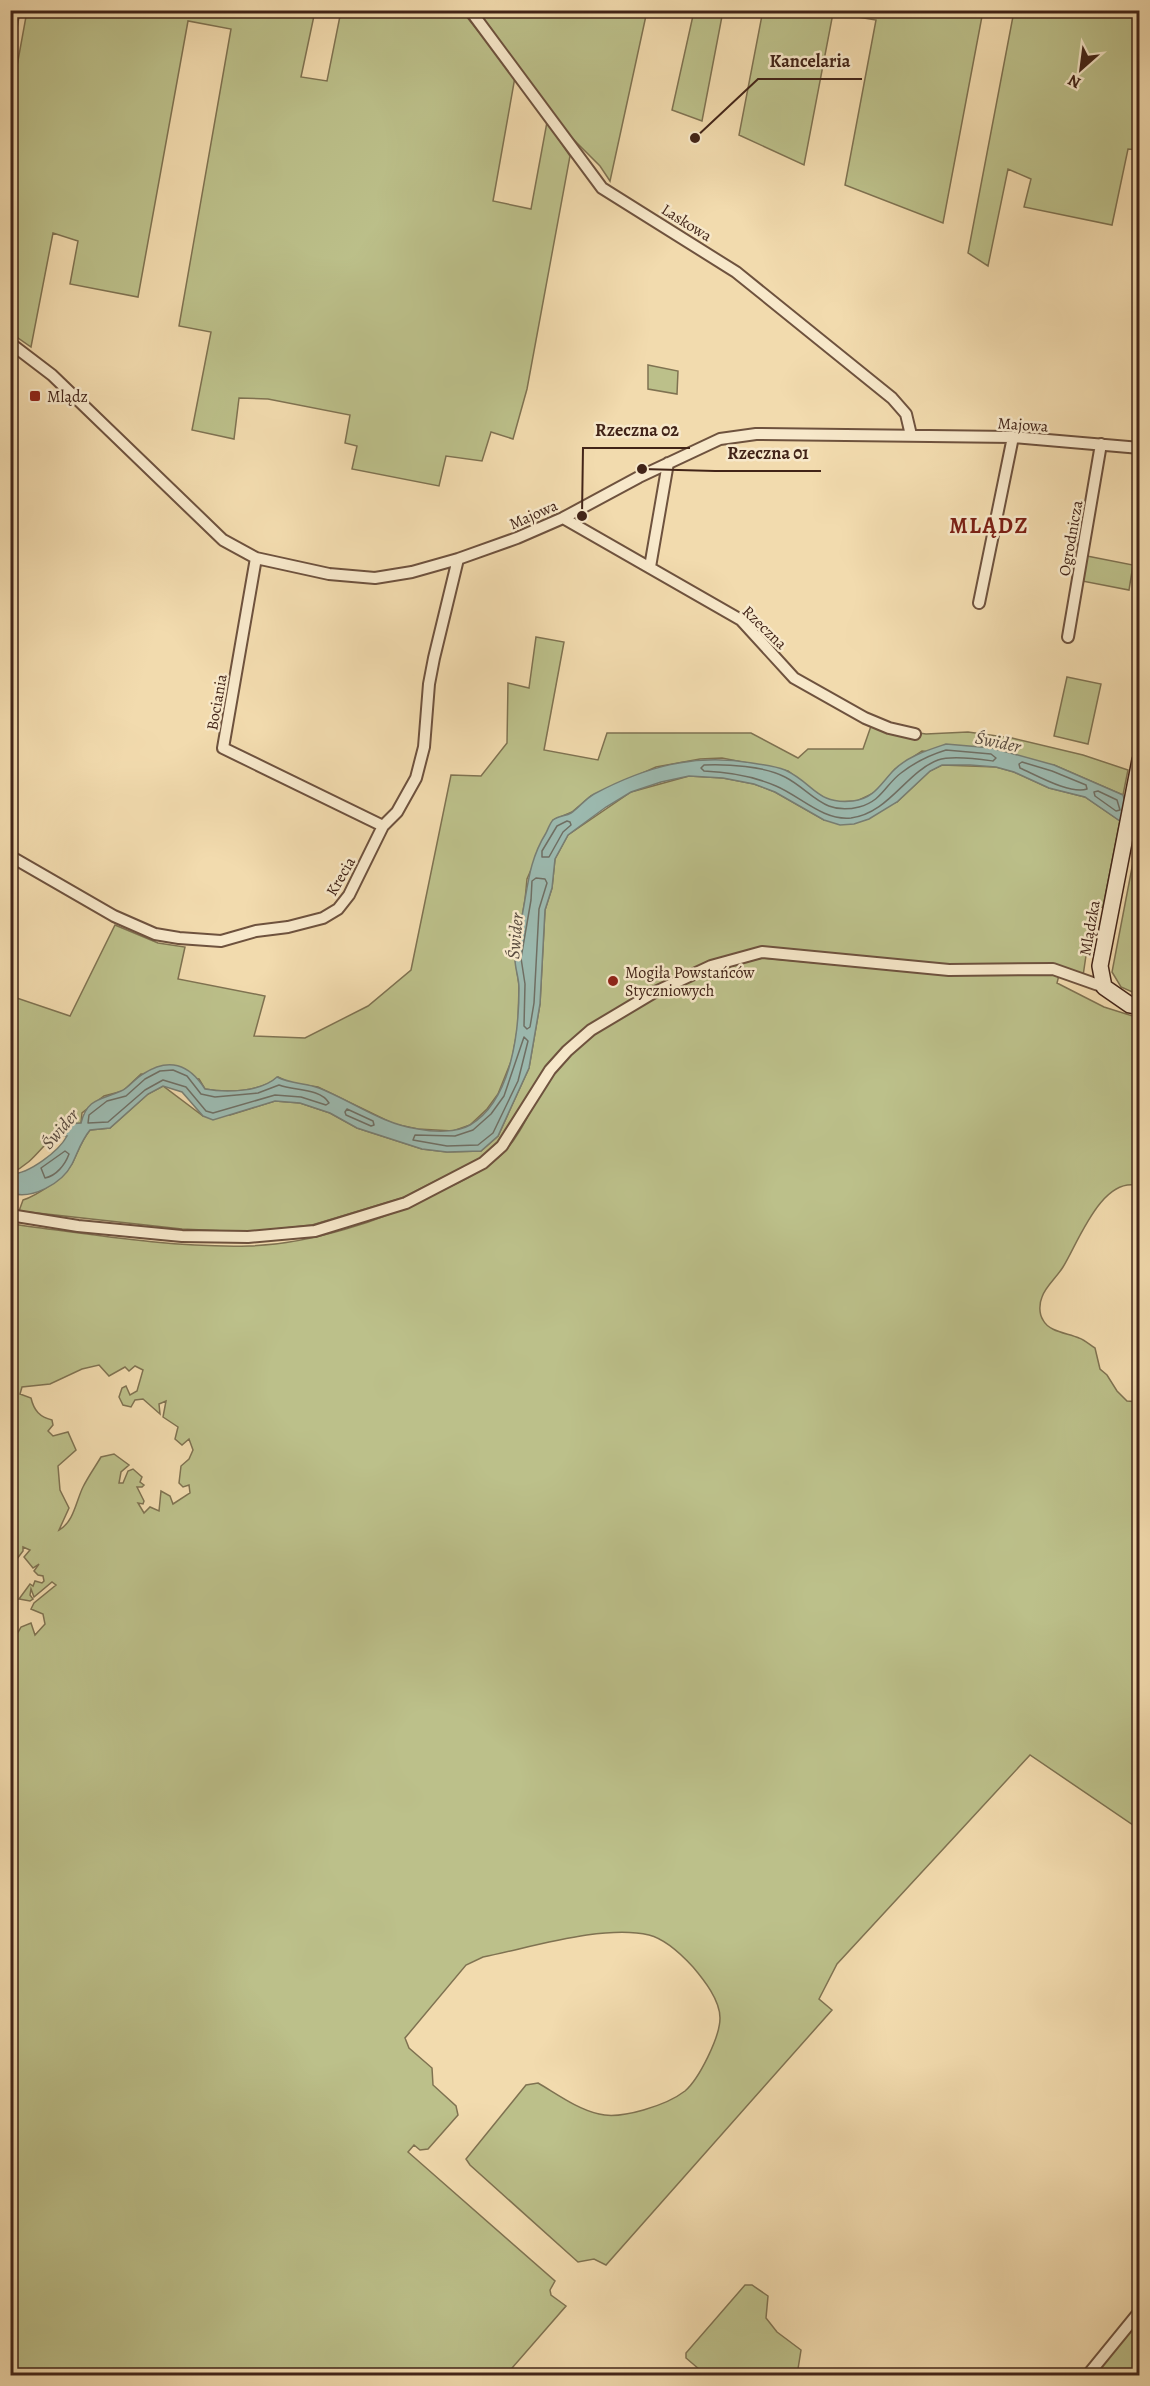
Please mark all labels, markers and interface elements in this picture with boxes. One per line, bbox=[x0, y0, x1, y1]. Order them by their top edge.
north arrow bbox=[1051, 39, 1111, 99]
callout: Kancelaria bbox=[758, 43, 862, 79]
text: Kancelaria bbox=[770, 49, 851, 73]
text: N bbox=[1064, 69, 1085, 94]
street label: Laskowa bbox=[657, 199, 716, 247]
place label: Mlądz bbox=[47, 386, 88, 408]
marker: Mlądz bbox=[28, 389, 42, 403]
callout: Rzeczna 02 bbox=[583, 412, 690, 448]
street label: Majowa bbox=[997, 412, 1050, 438]
text: Rzeczna 02 bbox=[595, 418, 679, 442]
callout: Rzeczna 01 bbox=[715, 435, 821, 471]
text: Rzeczna 01 bbox=[727, 441, 809, 465]
street label: Majowa bbox=[506, 494, 562, 535]
street label: Ogrodnicza bbox=[1054, 498, 1089, 578]
district label: MLĄDZ bbox=[949, 511, 1029, 541]
street label: Rzeczna bbox=[737, 601, 792, 655]
street label: Bociania bbox=[201, 672, 233, 732]
water label: Świder bbox=[973, 725, 1024, 759]
street label: Krecia bbox=[321, 852, 361, 900]
street label: Mlądzka bbox=[1074, 898, 1106, 958]
water label: Świder bbox=[501, 911, 529, 960]
place label: Mogiła Powstańców Styczniowych bbox=[625, 962, 755, 1002]
marker: Mogiła Powstańców Styczniowych bbox=[606, 974, 620, 988]
water label: Świder bbox=[36, 1103, 85, 1154]

